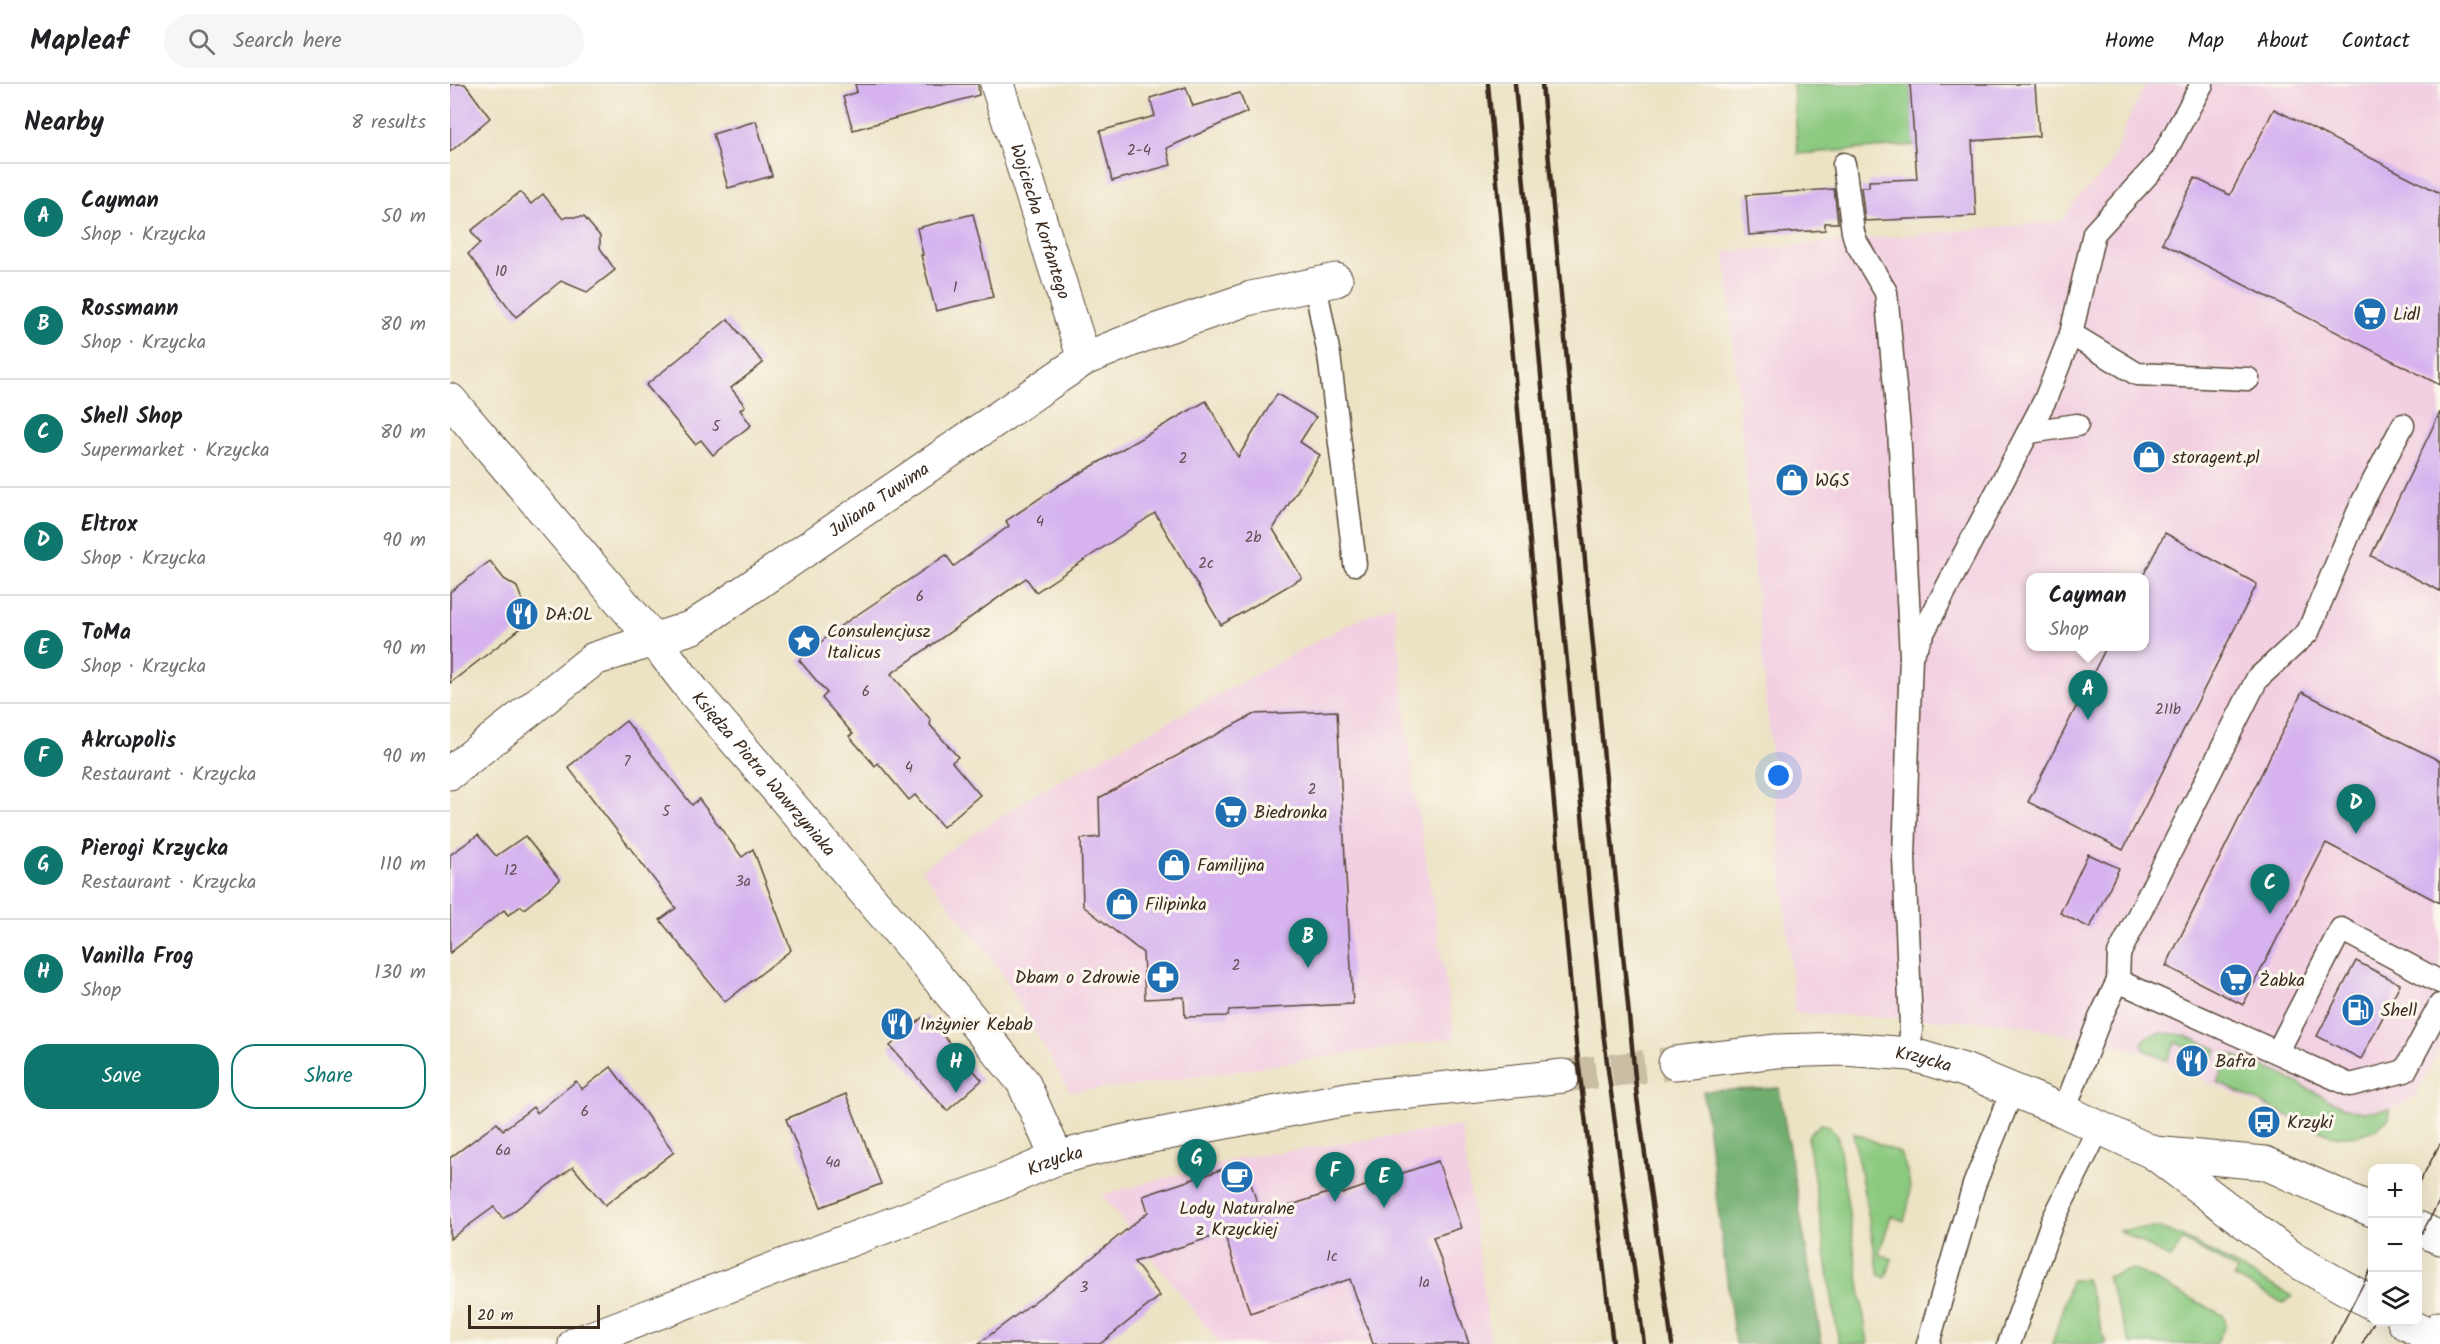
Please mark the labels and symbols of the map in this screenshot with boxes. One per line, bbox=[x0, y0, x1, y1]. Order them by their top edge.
house number: 2-4 bbox=[1127, 139, 1151, 163]
street label: Wojciecha Korfantego bbox=[1001, 140, 1077, 303]
house number: 10 bbox=[495, 260, 508, 284]
house number: 1 bbox=[953, 276, 958, 300]
supermarket icon: Lidl bbox=[2352, 296, 2388, 332]
place label: Lidl bbox=[2393, 301, 2421, 330]
house number: 5 bbox=[712, 415, 721, 439]
shop icon: storagent.pl bbox=[2131, 439, 2167, 475]
place label: storagent.pl bbox=[2172, 444, 2260, 473]
house number: 2 bbox=[1179, 447, 1187, 471]
street label: Juliana Tuwima bbox=[823, 456, 936, 546]
shop icon: WGS bbox=[1774, 462, 1810, 498]
place label: WGS bbox=[1815, 467, 1850, 496]
house number: 4 bbox=[1036, 510, 1044, 534]
house number: 2b bbox=[1245, 526, 1261, 550]
house number: 2c bbox=[1198, 552, 1214, 576]
house number: 6 bbox=[916, 585, 924, 609]
restaurant icon: DA:OL bbox=[504, 596, 540, 632]
place label: DA:OL bbox=[545, 601, 593, 630]
place label: Consulencjusz Italicus bbox=[827, 618, 931, 668]
place icon: Consulencjusz Italicus bbox=[786, 623, 822, 659]
pin: A bbox=[2068, 670, 2108, 720]
house number: 6 bbox=[862, 680, 870, 704]
street label: Księdza Piotra Wawrzyniaka bbox=[683, 685, 842, 864]
house number: 211b bbox=[2155, 698, 2181, 722]
house number: 7 bbox=[624, 750, 632, 774]
house number: 4 bbox=[905, 756, 913, 780]
your location bbox=[1764, 761, 1793, 790]
house number: 2 bbox=[1308, 778, 1316, 802]
pin: D bbox=[2336, 784, 2376, 834]
supermarket icon: Biedronka bbox=[1213, 794, 1249, 830]
place label: Biedronka bbox=[1254, 799, 1327, 828]
house number: 5 bbox=[662, 800, 671, 824]
shop icon: Familijna bbox=[1156, 847, 1192, 883]
place label: Familijna bbox=[1197, 852, 1265, 881]
house number: 12 bbox=[504, 859, 518, 883]
pin: C bbox=[2250, 864, 2290, 914]
house number: 3a bbox=[735, 870, 751, 894]
shop icon: Filipinka bbox=[1104, 886, 1140, 922]
place label: Filipinka bbox=[1145, 891, 1207, 920]
pin: B bbox=[1288, 918, 1328, 968]
house number: 2 bbox=[1232, 954, 1240, 978]
pharmacy icon: Dbam o Zdrowie bbox=[1145, 959, 1181, 995]
supermarket icon: Żabka bbox=[2218, 962, 2254, 998]
place label: Dbam o Zdrowie bbox=[1015, 964, 1140, 993]
place label: Żabka bbox=[2259, 967, 2305, 996]
fuel station icon: Shell bbox=[2340, 992, 2376, 1028]
place label: Shell bbox=[2381, 997, 2418, 1026]
restaurant icon: Inżynier Kebab bbox=[879, 1006, 915, 1042]
place label: Inżynier Kebab bbox=[920, 1011, 1033, 1040]
street label: Krzycka bbox=[1894, 1040, 1955, 1082]
restaurant icon: Bafra bbox=[2174, 1043, 2210, 1079]
pin: H bbox=[936, 1044, 976, 1093]
place label: Bafra bbox=[2215, 1048, 2256, 1077]
house number: 6 bbox=[581, 1100, 589, 1124]
bus stop icon: Krzyki bbox=[2246, 1104, 2282, 1140]
place label: Krzyki bbox=[2287, 1109, 2333, 1138]
house number: 6a bbox=[495, 1139, 511, 1163]
street label: Krzycka bbox=[1023, 1139, 1086, 1185]
pin: G bbox=[1178, 1140, 1216, 1189]
house number: 4a bbox=[825, 1151, 841, 1175]
pin: F bbox=[1316, 1152, 1354, 1202]
pin: E bbox=[1364, 1158, 1404, 1208]
cafe icon: Lody Naturalne z Krzyckiej bbox=[1219, 1159, 1255, 1195]
place label: Lody Naturalne z Krzyckiej bbox=[1179, 1195, 1295, 1245]
house number: 1c bbox=[1326, 1245, 1338, 1269]
house number: 1a bbox=[1418, 1271, 1430, 1295]
house number: 3 bbox=[1080, 1276, 1089, 1300]
scale bar bbox=[468, 1302, 600, 1330]

